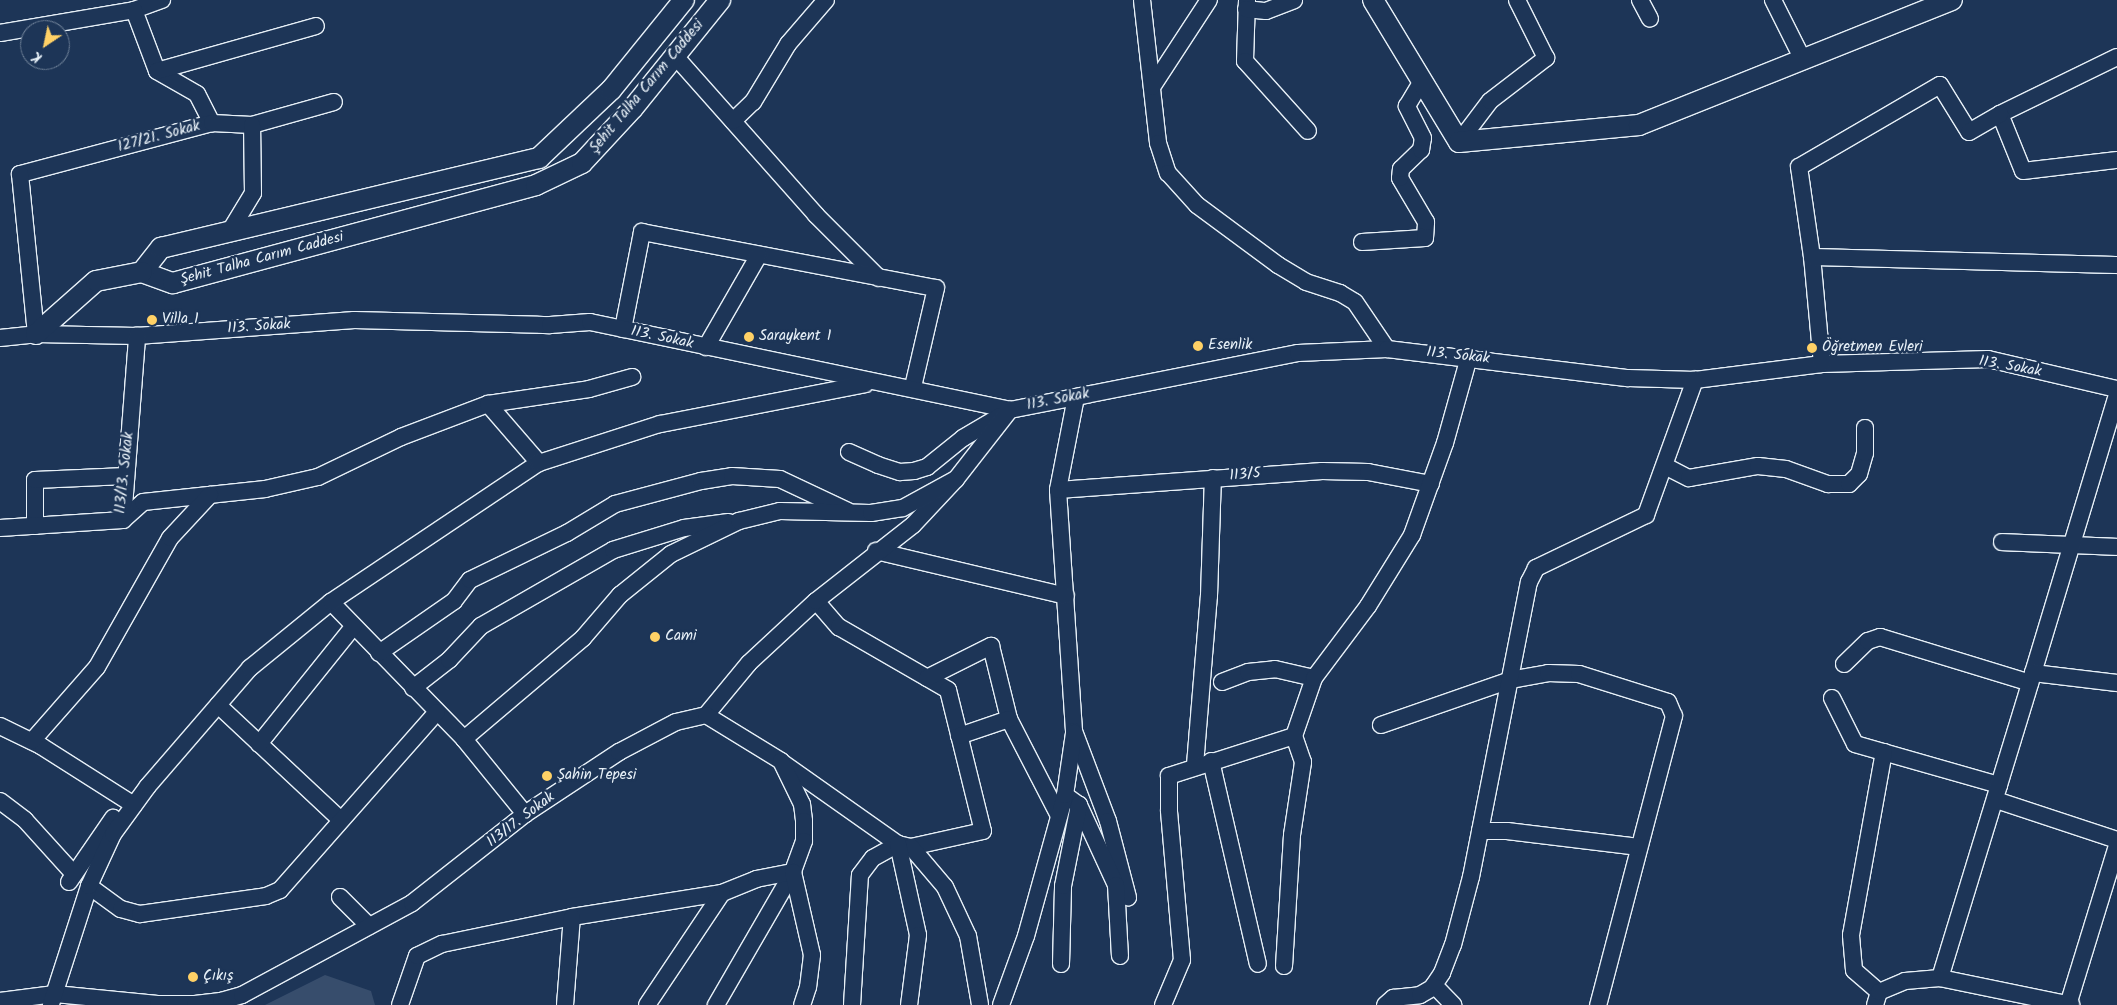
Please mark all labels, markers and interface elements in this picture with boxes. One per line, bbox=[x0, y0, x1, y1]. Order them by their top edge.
street label: Şehit Talha Carım Caddesi bbox=[586, 17, 708, 157]
north arrow bbox=[20, 20, 70, 70]
text: K bbox=[28, 45, 47, 68]
street label: 127/21. Sokak bbox=[116, 117, 202, 157]
street label: Şehit Talha Carım Caddesi bbox=[178, 228, 346, 290]
place label: Villa 1 bbox=[162, 311, 199, 329]
marker: Villa 1 bbox=[146, 314, 158, 326]
street label: 113. Sokak bbox=[227, 316, 291, 338]
street label: 113. Sokak bbox=[629, 323, 695, 353]
place label: Saraykent 1 bbox=[759, 328, 831, 346]
marker: Saraykent 1 bbox=[743, 331, 755, 343]
place label: Esenlik bbox=[1208, 337, 1252, 355]
place label: Öğretmen Evleri bbox=[1822, 339, 1923, 357]
marker: Esenlik bbox=[1192, 340, 1204, 352]
marker: Öğretmen Evleri bbox=[1806, 342, 1818, 354]
street label: 113. Sokak bbox=[1426, 344, 1490, 368]
street label: 113. Sokak bbox=[1977, 353, 2043, 381]
street label: 113. Sokak bbox=[1025, 385, 1091, 415]
street label: 113/13. Sokak bbox=[112, 431, 138, 515]
street label: 113/5 bbox=[1229, 465, 1261, 485]
place label: Cami bbox=[665, 628, 697, 646]
marker: Cami bbox=[649, 631, 661, 643]
place label: Şahin Tepesi bbox=[557, 767, 636, 785]
marker: Şahin Tepesi bbox=[541, 770, 553, 782]
street label: 113/17. Sokak bbox=[483, 789, 559, 851]
place label: Çıkış bbox=[203, 968, 233, 986]
marker: Çıkış bbox=[187, 971, 199, 983]

